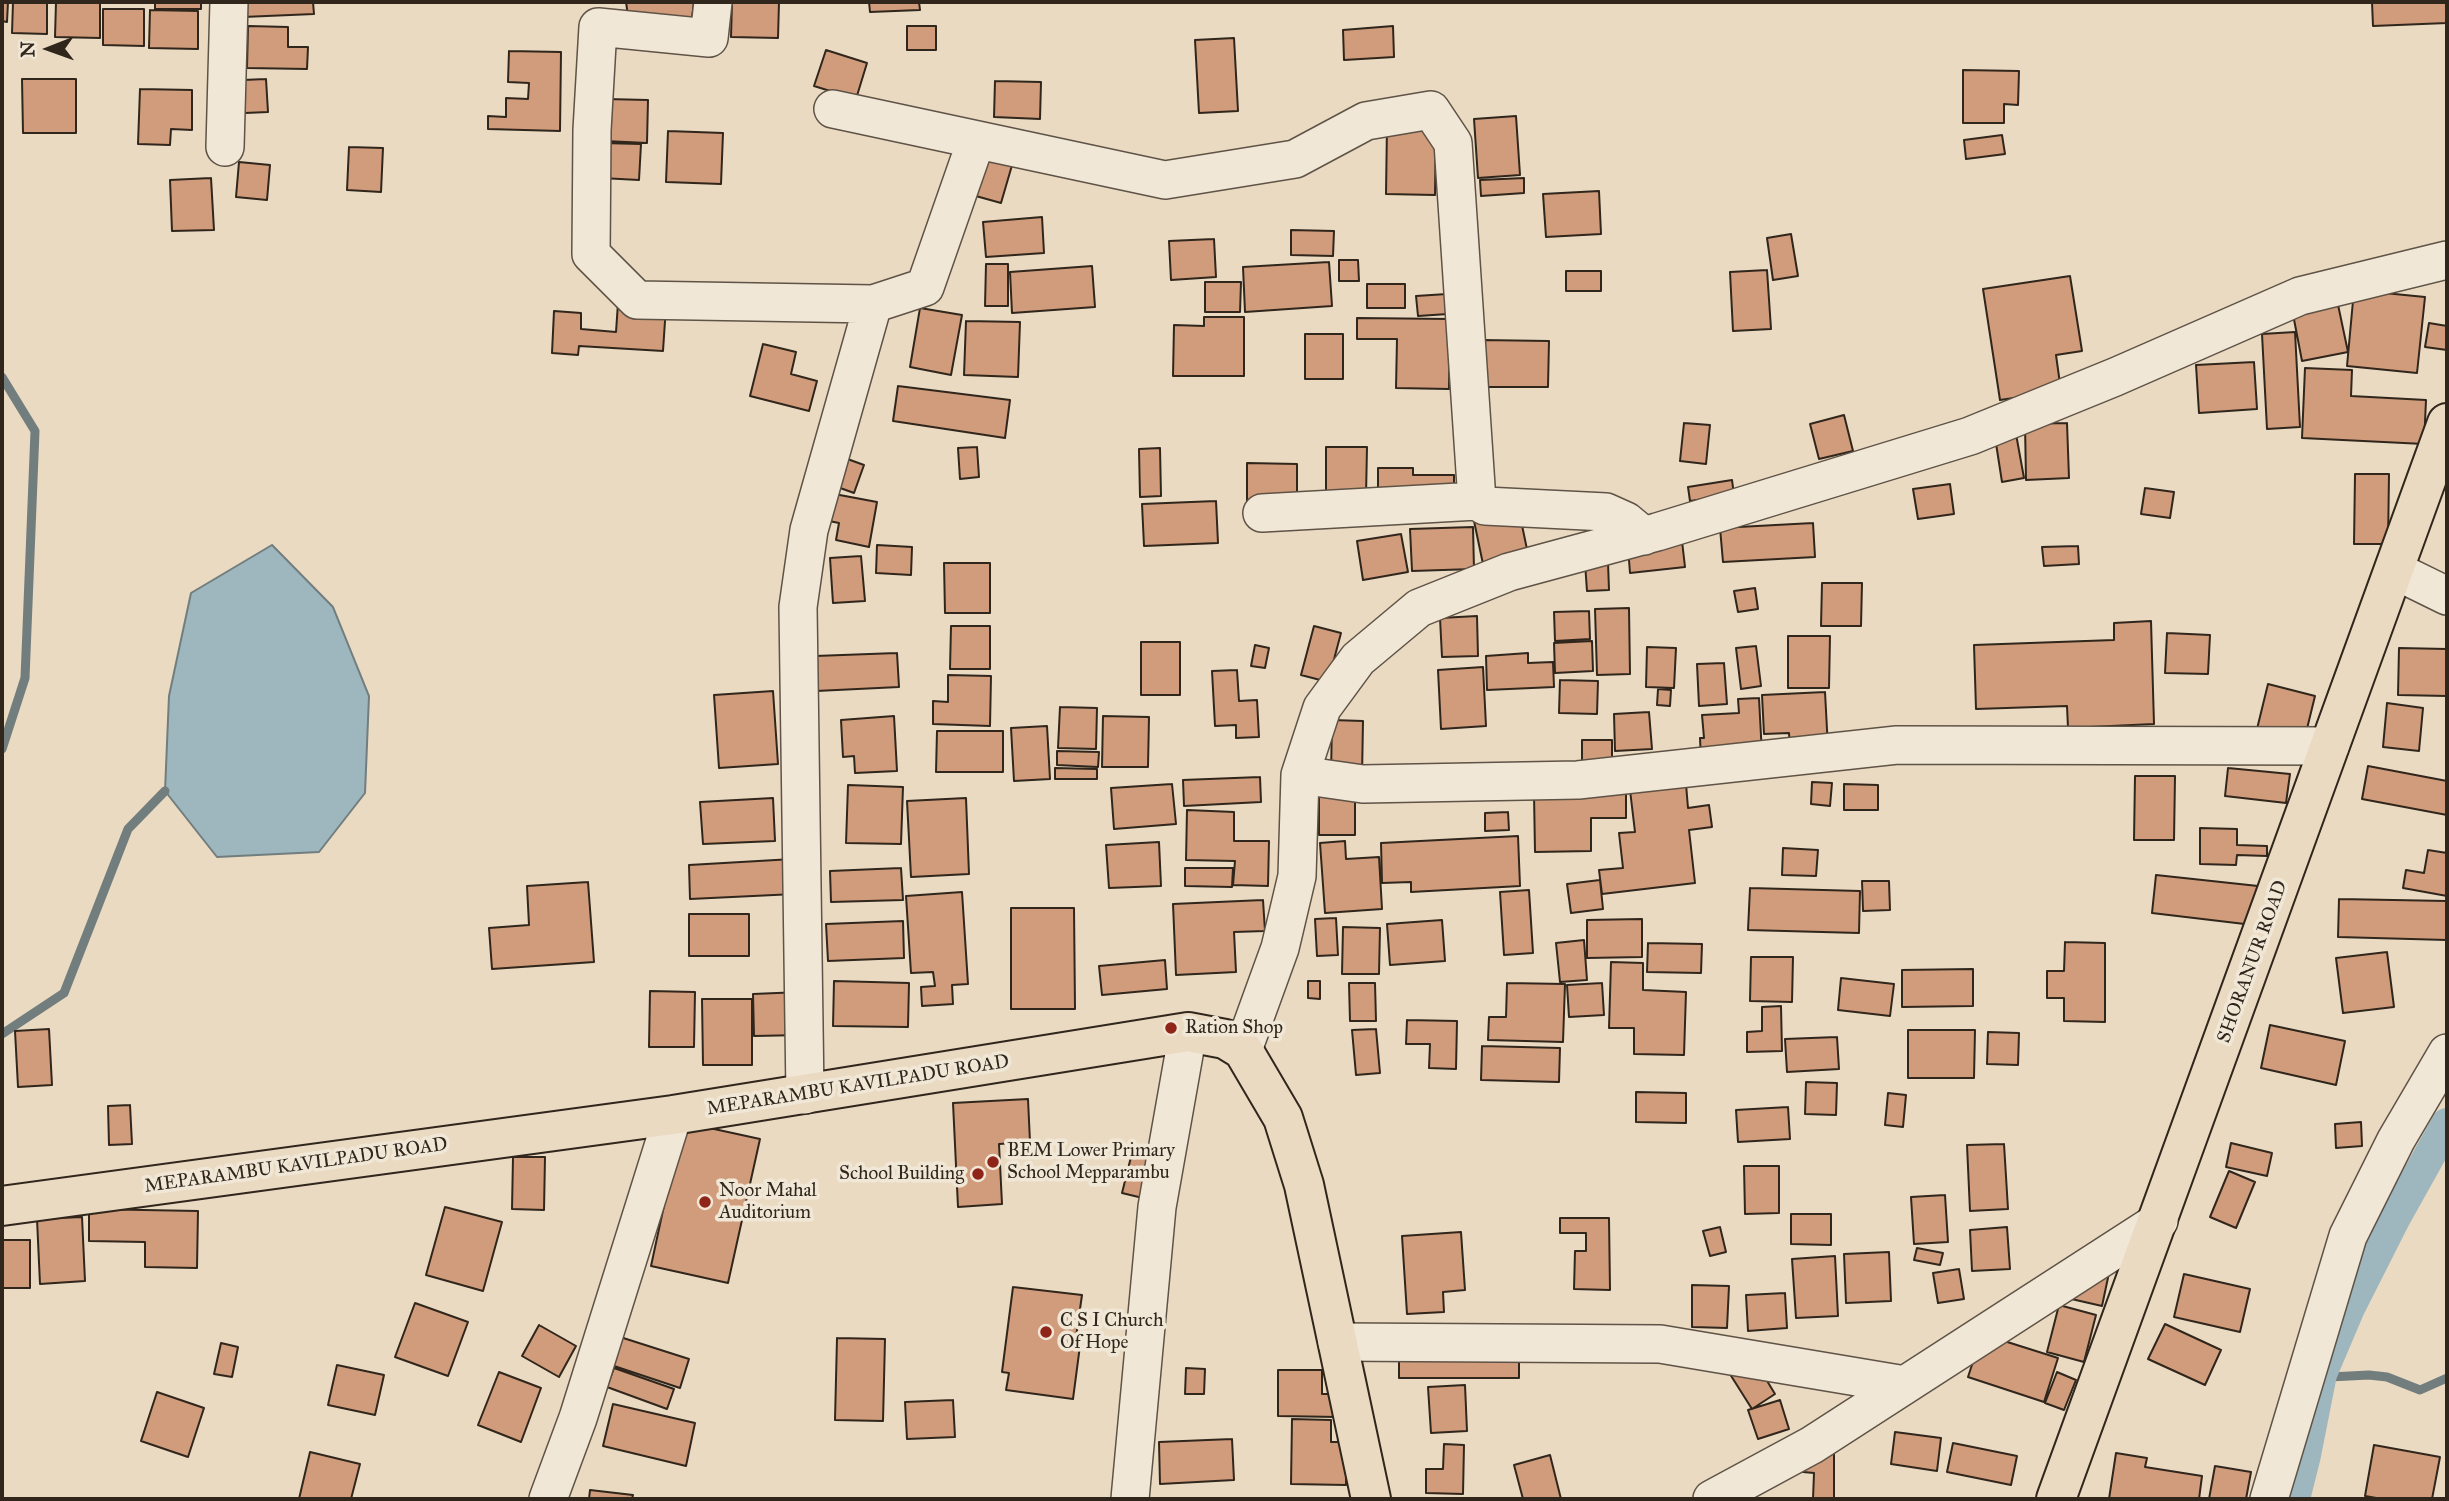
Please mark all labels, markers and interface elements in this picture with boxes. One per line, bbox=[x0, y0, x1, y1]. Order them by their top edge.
north arrow bbox=[14, 14, 84, 84]
text: N bbox=[16, 41, 39, 58]
street label: SHORANUR ROAD bbox=[2213, 878, 2293, 1046]
place label: Ration Shop bbox=[1185, 1017, 1283, 1039]
marker: Ration Shop bbox=[1163, 1020, 1179, 1036]
street label: MEPARAMBU KAVILPADU ROAD bbox=[705, 1051, 1011, 1121]
street label: MEPARAMBU KAVILPADU ROAD bbox=[143, 1133, 449, 1199]
place label: BEM Lower Primary School Mepparambu bbox=[1007, 1140, 1175, 1184]
marker: BEM Lower Primary School Mepparambu bbox=[985, 1154, 1001, 1170]
place label: School Building bbox=[839, 1163, 964, 1185]
marker: School Building bbox=[970, 1166, 986, 1182]
place label: Noor Mahal Auditorium bbox=[719, 1180, 817, 1224]
marker: Noor Mahal Auditorium bbox=[697, 1194, 713, 1210]
place label: C S I Church Of Hope bbox=[1060, 1310, 1163, 1354]
marker: C S I Church Of Hope bbox=[1038, 1324, 1054, 1340]

